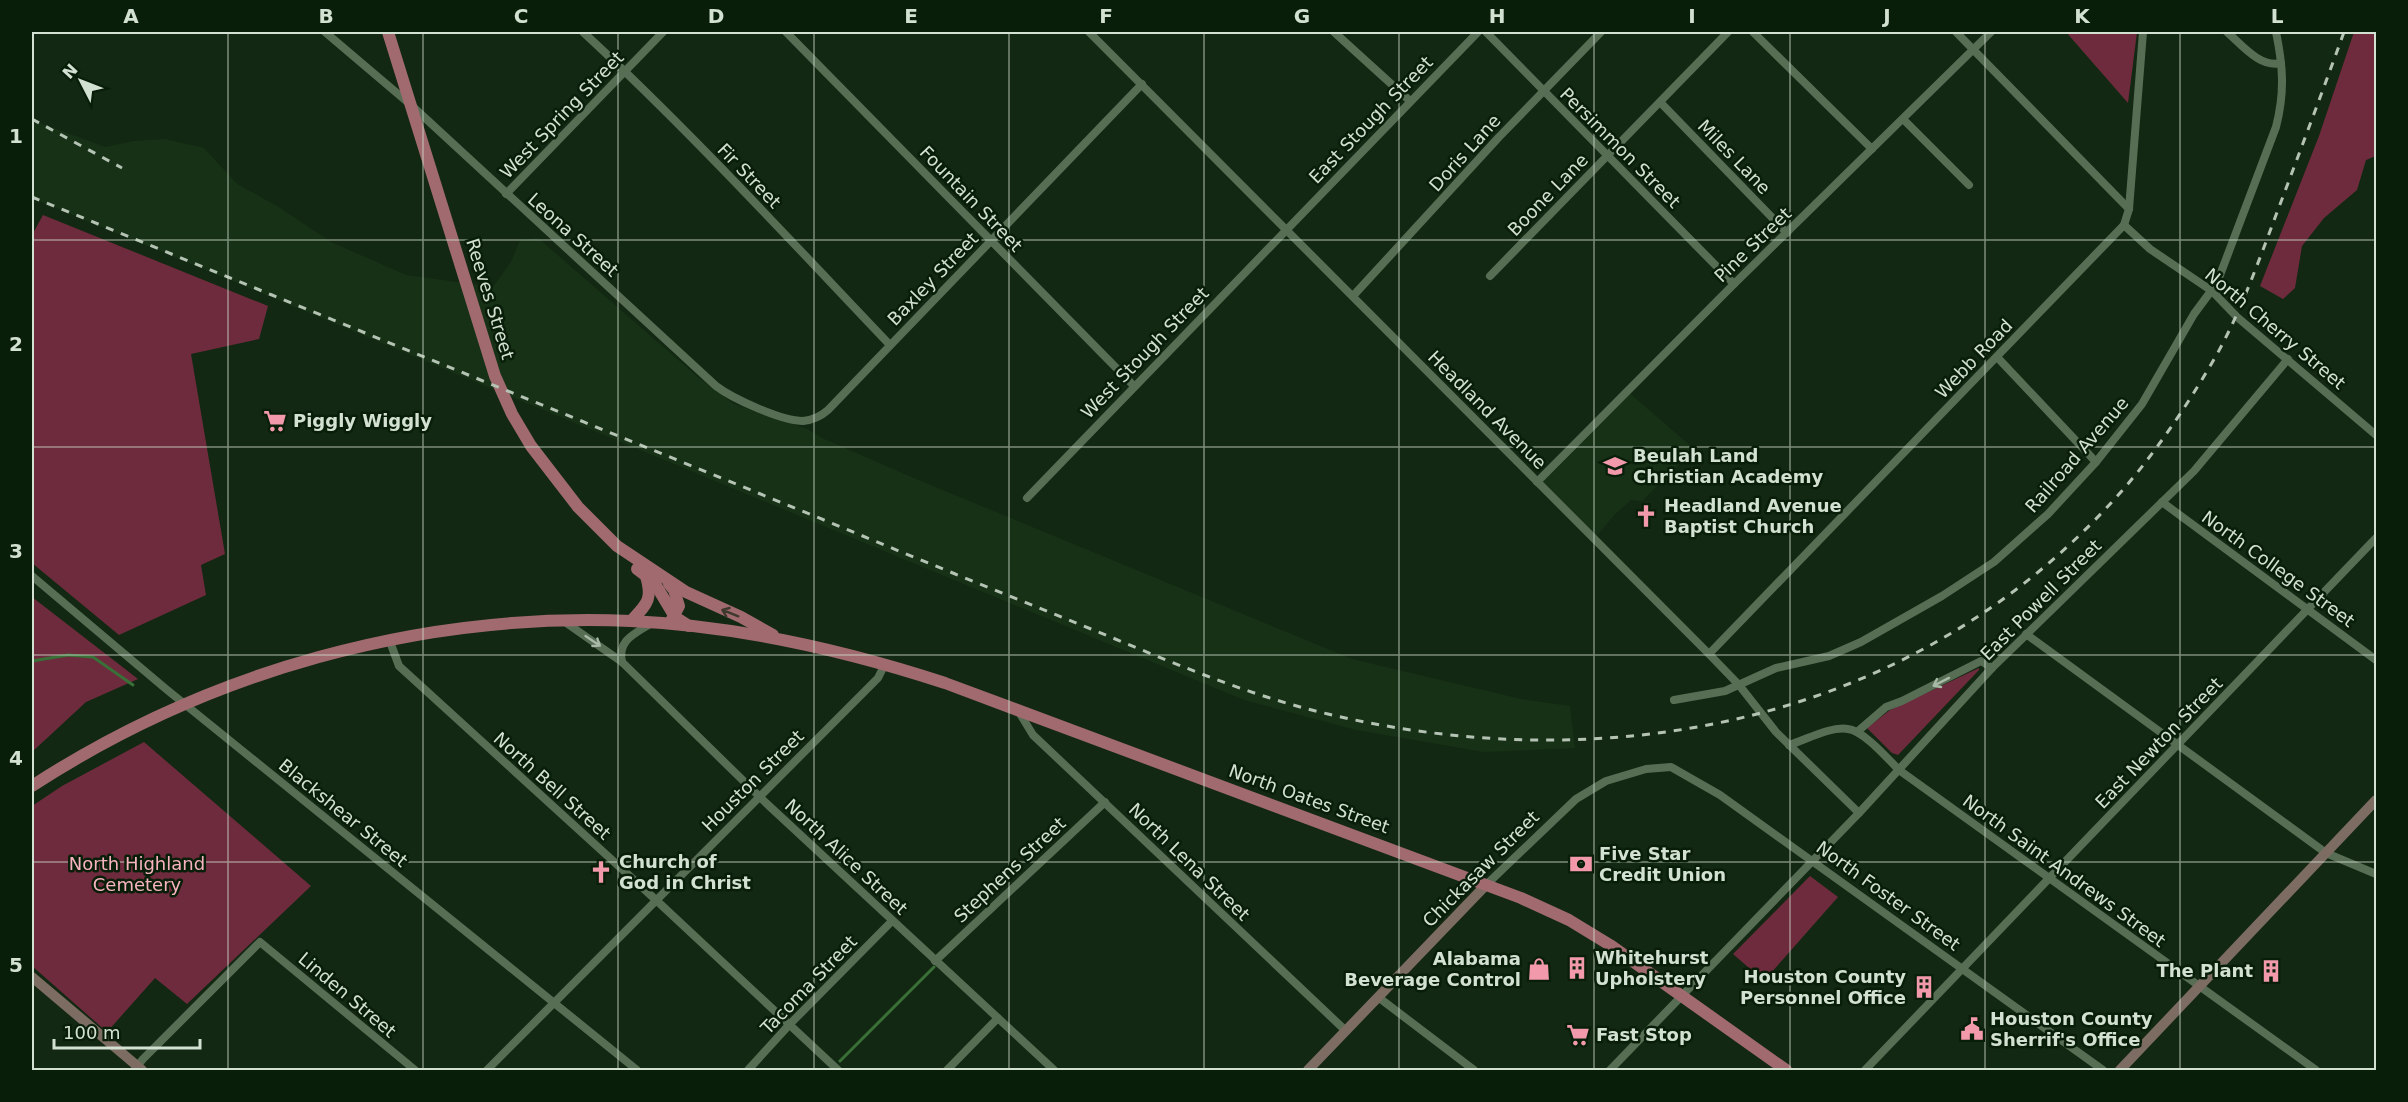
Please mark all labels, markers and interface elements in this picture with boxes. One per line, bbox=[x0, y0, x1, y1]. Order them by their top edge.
text: A bbox=[123, 4, 139, 28]
text: B bbox=[318, 4, 334, 28]
text: C bbox=[514, 4, 528, 28]
text: D bbox=[708, 4, 724, 28]
text: E bbox=[904, 4, 918, 28]
text: F bbox=[1099, 4, 1113, 28]
text: G bbox=[1294, 4, 1310, 28]
text: H bbox=[1489, 4, 1505, 28]
text: I bbox=[1688, 4, 1696, 28]
text: J bbox=[1881, 4, 1891, 28]
text: K bbox=[2074, 4, 2091, 28]
text: L bbox=[2271, 4, 2284, 28]
street label: West Spring Street bbox=[496, 47, 628, 183]
north arrow bbox=[51, 51, 111, 111]
street label: East Stough Street bbox=[1304, 52, 1437, 188]
text: N bbox=[59, 60, 82, 83]
street label: Persimmon Street bbox=[1556, 83, 1685, 212]
street label: Doris Lane bbox=[1425, 110, 1505, 195]
street label: Miles Lane bbox=[1694, 115, 1775, 198]
text: 1 bbox=[9, 124, 23, 148]
street label: Fir Street bbox=[713, 139, 785, 212]
street label: Fountain Street bbox=[916, 142, 1027, 256]
street label: Boone Lane bbox=[1503, 149, 1592, 240]
street label: Leona Street bbox=[524, 188, 623, 281]
street label: Pine Street bbox=[1710, 203, 1795, 286]
street label: Baxley Street bbox=[883, 228, 982, 330]
street label: Reeves Street bbox=[462, 236, 519, 362]
street label: North Cherry Street bbox=[2201, 264, 2350, 393]
street label: West Stough Street bbox=[1077, 283, 1213, 423]
street label: Webb Road bbox=[1931, 315, 2016, 402]
text: 2 bbox=[9, 332, 23, 356]
street label: Headland Avenue bbox=[1424, 346, 1551, 473]
street label: Railroad Avenue bbox=[2021, 393, 2133, 517]
supermarket icon: Piggly Wiggly bbox=[262, 408, 288, 434]
place label: Piggly Wiggly bbox=[293, 410, 432, 431]
place label: Beulah Land Christian Academy bbox=[1633, 445, 1823, 487]
school or university icon: Beulah Land Christian Academy bbox=[1602, 453, 1628, 479]
place label: Headland Avenue Baptist Church bbox=[1664, 495, 1842, 537]
church icon: Headland Avenue Baptist Church bbox=[1633, 503, 1659, 529]
street label: North College Street bbox=[2198, 506, 2359, 631]
street label: East Powell Street bbox=[1976, 535, 2105, 664]
text: 3 bbox=[9, 539, 23, 563]
one-way arrow bbox=[721, 607, 740, 618]
one-way arrow bbox=[584, 635, 601, 647]
street label: East Newton Street bbox=[2091, 673, 2227, 812]
one-way arrow bbox=[1933, 676, 1951, 688]
street label: Houston Street bbox=[697, 725, 808, 836]
street label: North Bell Street bbox=[490, 728, 615, 844]
text: 4 bbox=[9, 746, 23, 770]
street label: Blackshear Street bbox=[275, 754, 412, 871]
street label: North Oates Street bbox=[1226, 760, 1392, 837]
street label: North Saint Andrews Street bbox=[1959, 790, 2170, 951]
street label: North Alice Street bbox=[781, 794, 912, 919]
street label: North Lena Street bbox=[1125, 799, 1254, 925]
street label: Chickasaw Street bbox=[1418, 806, 1543, 931]
street label: Stephens Street bbox=[950, 813, 1070, 927]
street label: North Foster Street bbox=[1812, 837, 1964, 955]
place label: Five Star Credit Union bbox=[1599, 843, 1726, 885]
place label: Church of God in Christ bbox=[619, 851, 751, 893]
bank icon: Five Star Credit Union bbox=[1568, 851, 1594, 877]
park label: North Highland Cemetery bbox=[69, 853, 205, 895]
church icon: Church of God in Christ bbox=[588, 859, 614, 885]
street label: Tacoma Street bbox=[756, 931, 861, 1039]
place label: Whitehurst Upholstery bbox=[1595, 947, 1709, 989]
street label: Linden Street bbox=[294, 948, 400, 1041]
place label: Alabama Beverage Control bbox=[1344, 948, 1521, 990]
text: 5 bbox=[9, 953, 23, 977]
building icon: Whitehurst Upholstery bbox=[1564, 955, 1590, 981]
shop icon: Alabama Beverage Control bbox=[1526, 956, 1552, 982]
building icon: The Plant bbox=[2258, 958, 2284, 984]
place label: The Plant bbox=[2157, 960, 2253, 981]
place label: Houston County Personnel Office bbox=[1740, 966, 1906, 1008]
building icon: Houston County Personnel Office bbox=[1911, 974, 1937, 1000]
place label: Houston County Sherrif's Office bbox=[1990, 1008, 2153, 1050]
scale bar bbox=[54, 1012, 200, 1050]
public building icon: Houston County Sherrif's Office bbox=[1959, 1016, 1985, 1042]
text: 100 m bbox=[63, 1022, 121, 1043]
supermarket icon: Fast Stop bbox=[1565, 1022, 1591, 1048]
place label: Fast Stop bbox=[1596, 1024, 1692, 1045]

